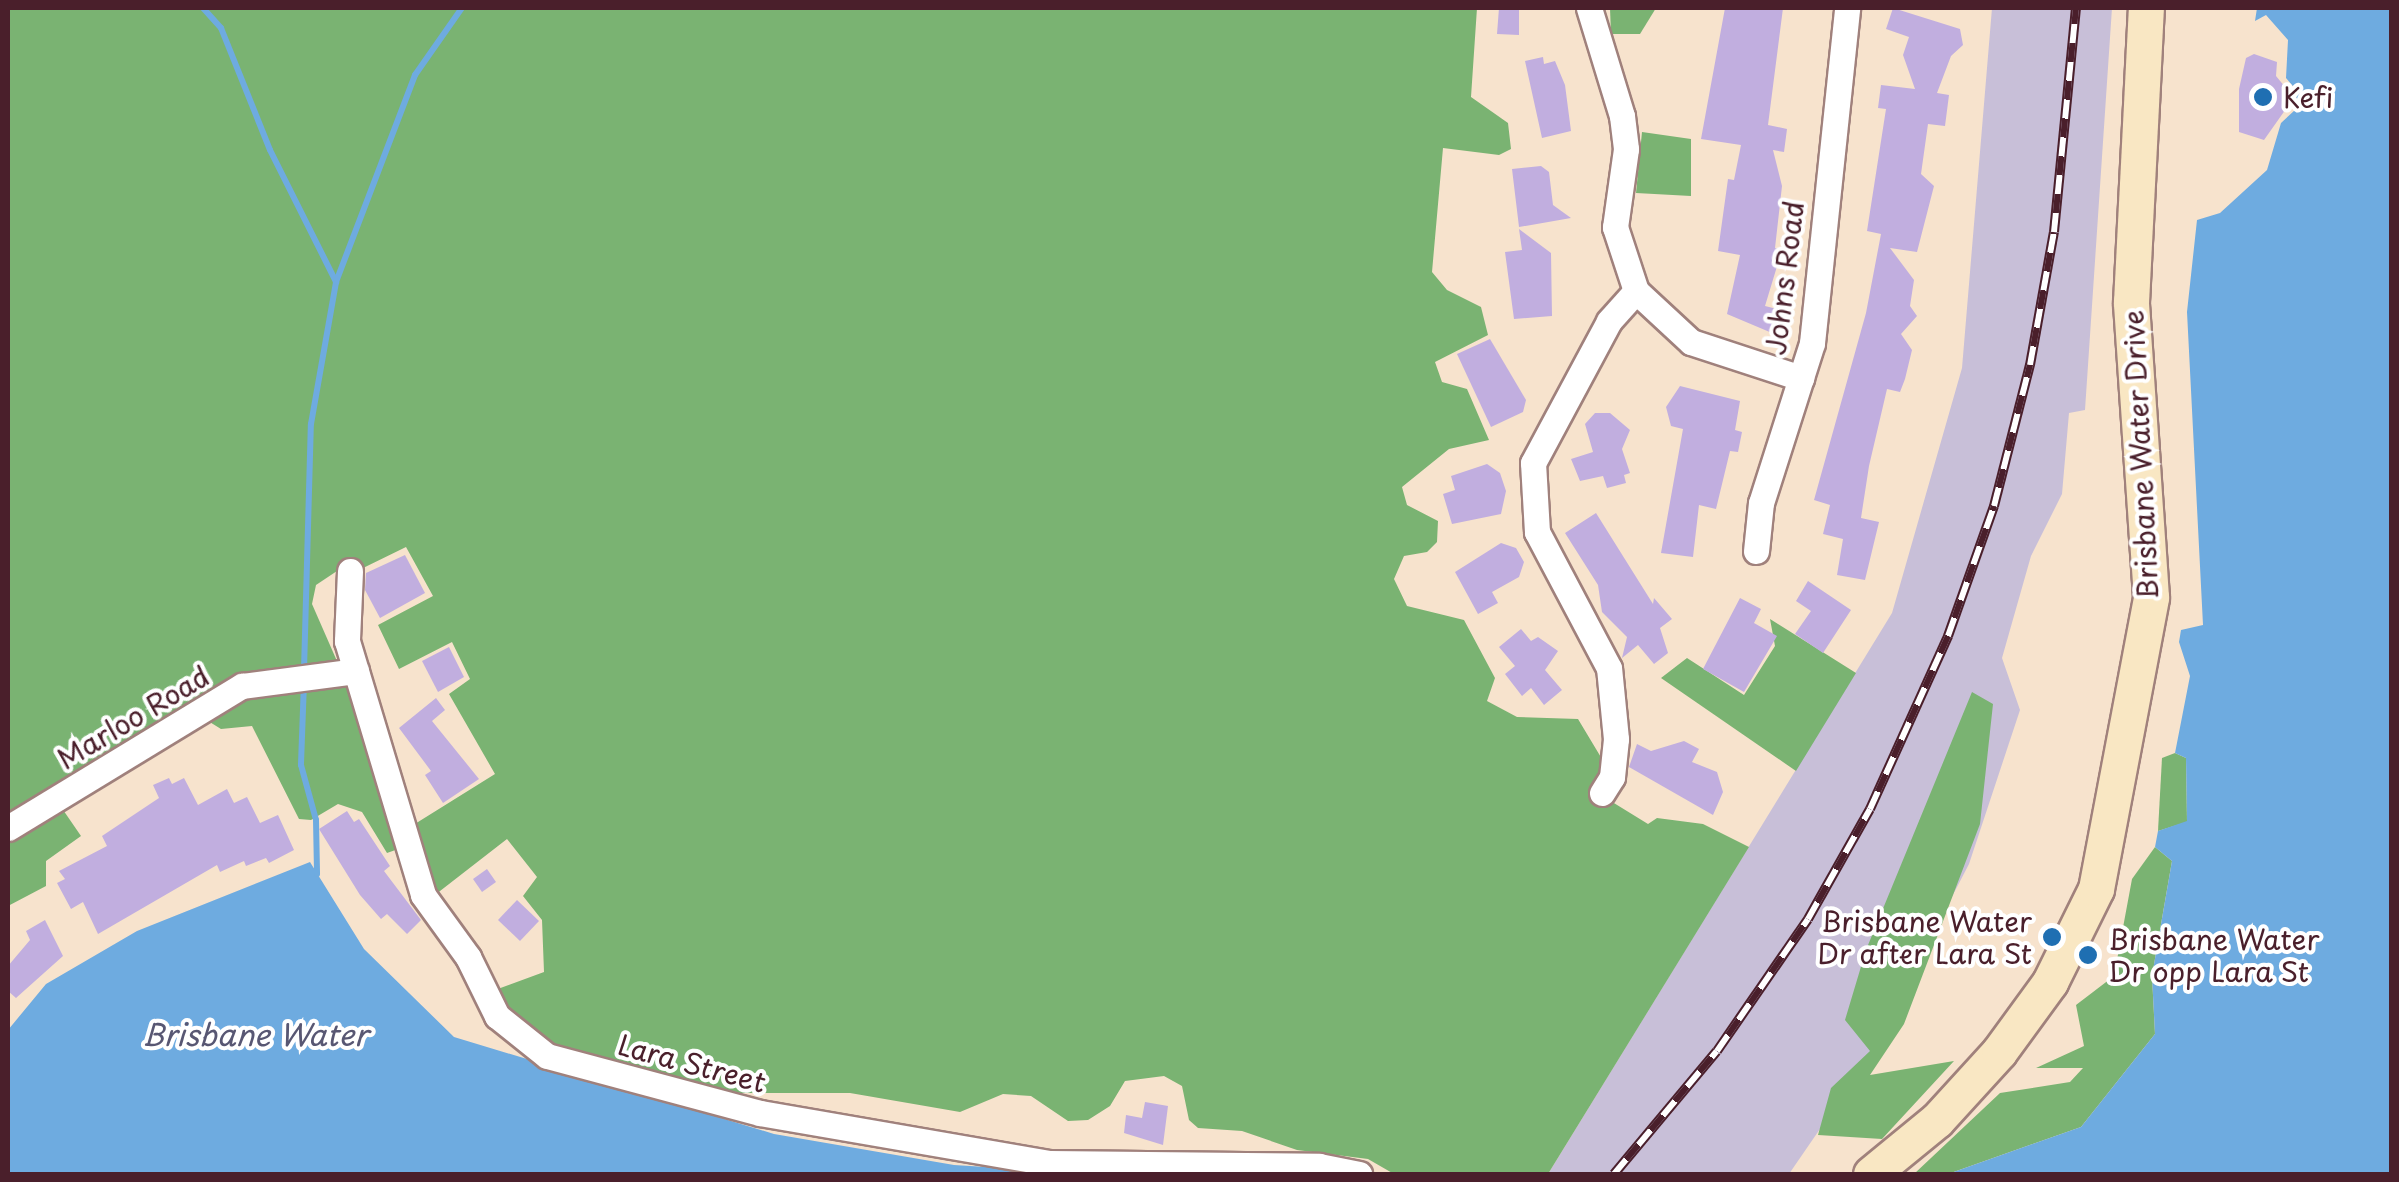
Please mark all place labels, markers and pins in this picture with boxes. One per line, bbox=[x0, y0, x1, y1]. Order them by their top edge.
place label: Kefi bbox=[2283, 80, 2333, 114]
marker: Kefi bbox=[2252, 86, 2274, 108]
place label: Brisbane Water Dr after Lara St bbox=[1813, 904, 2032, 970]
place label: Brisbane Water Dr opp Lara St bbox=[2108, 922, 2322, 988]
marker: Brisbane Water Dr after Lara St bbox=[2041, 926, 2063, 948]
marker: Brisbane Water Dr opp Lara St bbox=[2077, 944, 2099, 966]

